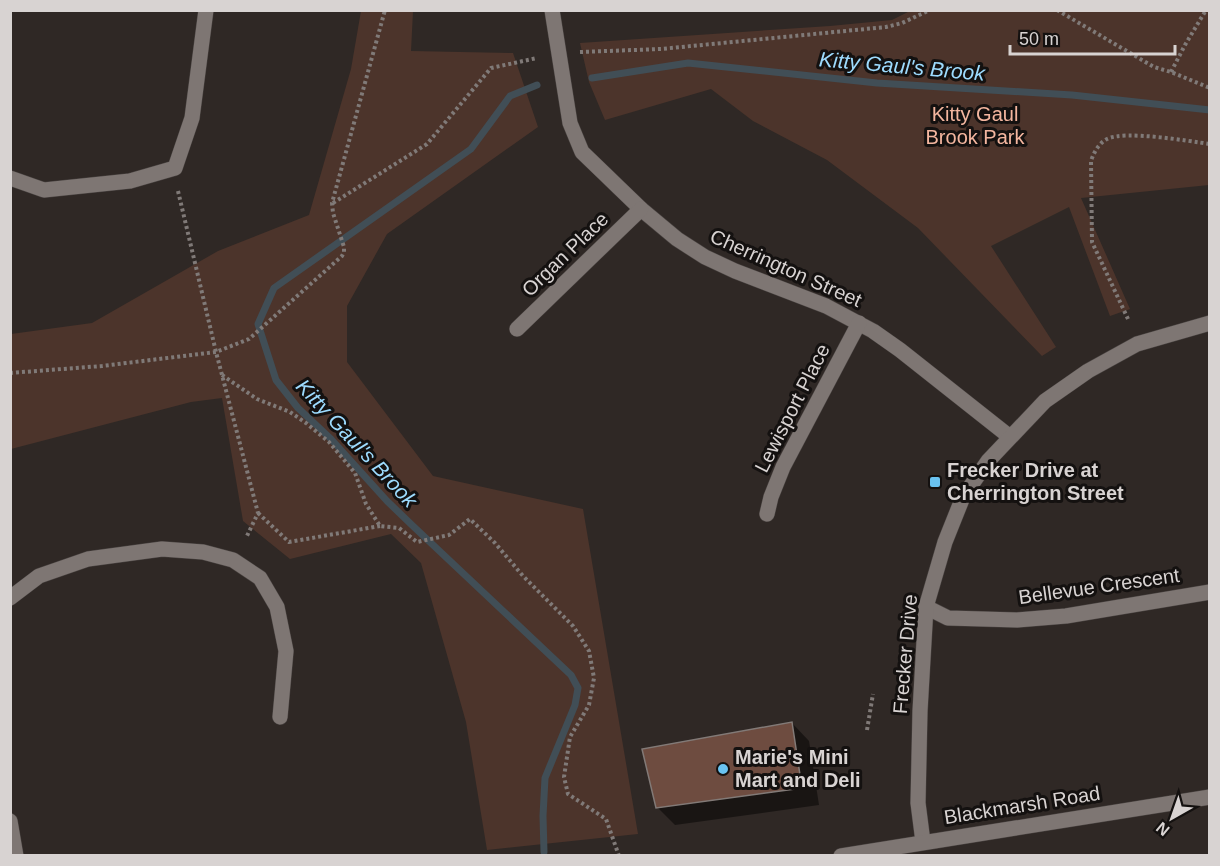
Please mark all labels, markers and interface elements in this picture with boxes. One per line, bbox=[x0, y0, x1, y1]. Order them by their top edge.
scale bar bbox=[1010, 18, 1175, 56]
text: 50 m bbox=[1019, 29, 1059, 49]
water label: Kitty Gaul's Brook bbox=[818, 47, 987, 85]
park label: Kitty Gaul Brook Park bbox=[926, 103, 1025, 148]
street label: Organ Place bbox=[517, 207, 613, 301]
street label: Cherrington Street bbox=[707, 225, 866, 311]
street label: Lewisport Place bbox=[750, 340, 834, 476]
water label: Kitty Gaul's Brook bbox=[292, 374, 423, 513]
place label: Frecker Drive at Cherrington Street bbox=[947, 459, 1124, 504]
marker: Frecker Drive at Cherrington Street bbox=[928, 475, 942, 489]
street label: Bellevue Crescent bbox=[1017, 564, 1181, 608]
street label: Frecker Drive bbox=[889, 593, 921, 715]
place label: Marie's Mini Mart and Deli bbox=[735, 746, 861, 791]
marker: Marie's Mini Mart and Deli bbox=[716, 762, 730, 776]
street label: Blackmarsh Road bbox=[942, 782, 1102, 828]
north arrow bbox=[1142, 788, 1202, 848]
text: N bbox=[1153, 819, 1173, 839]

